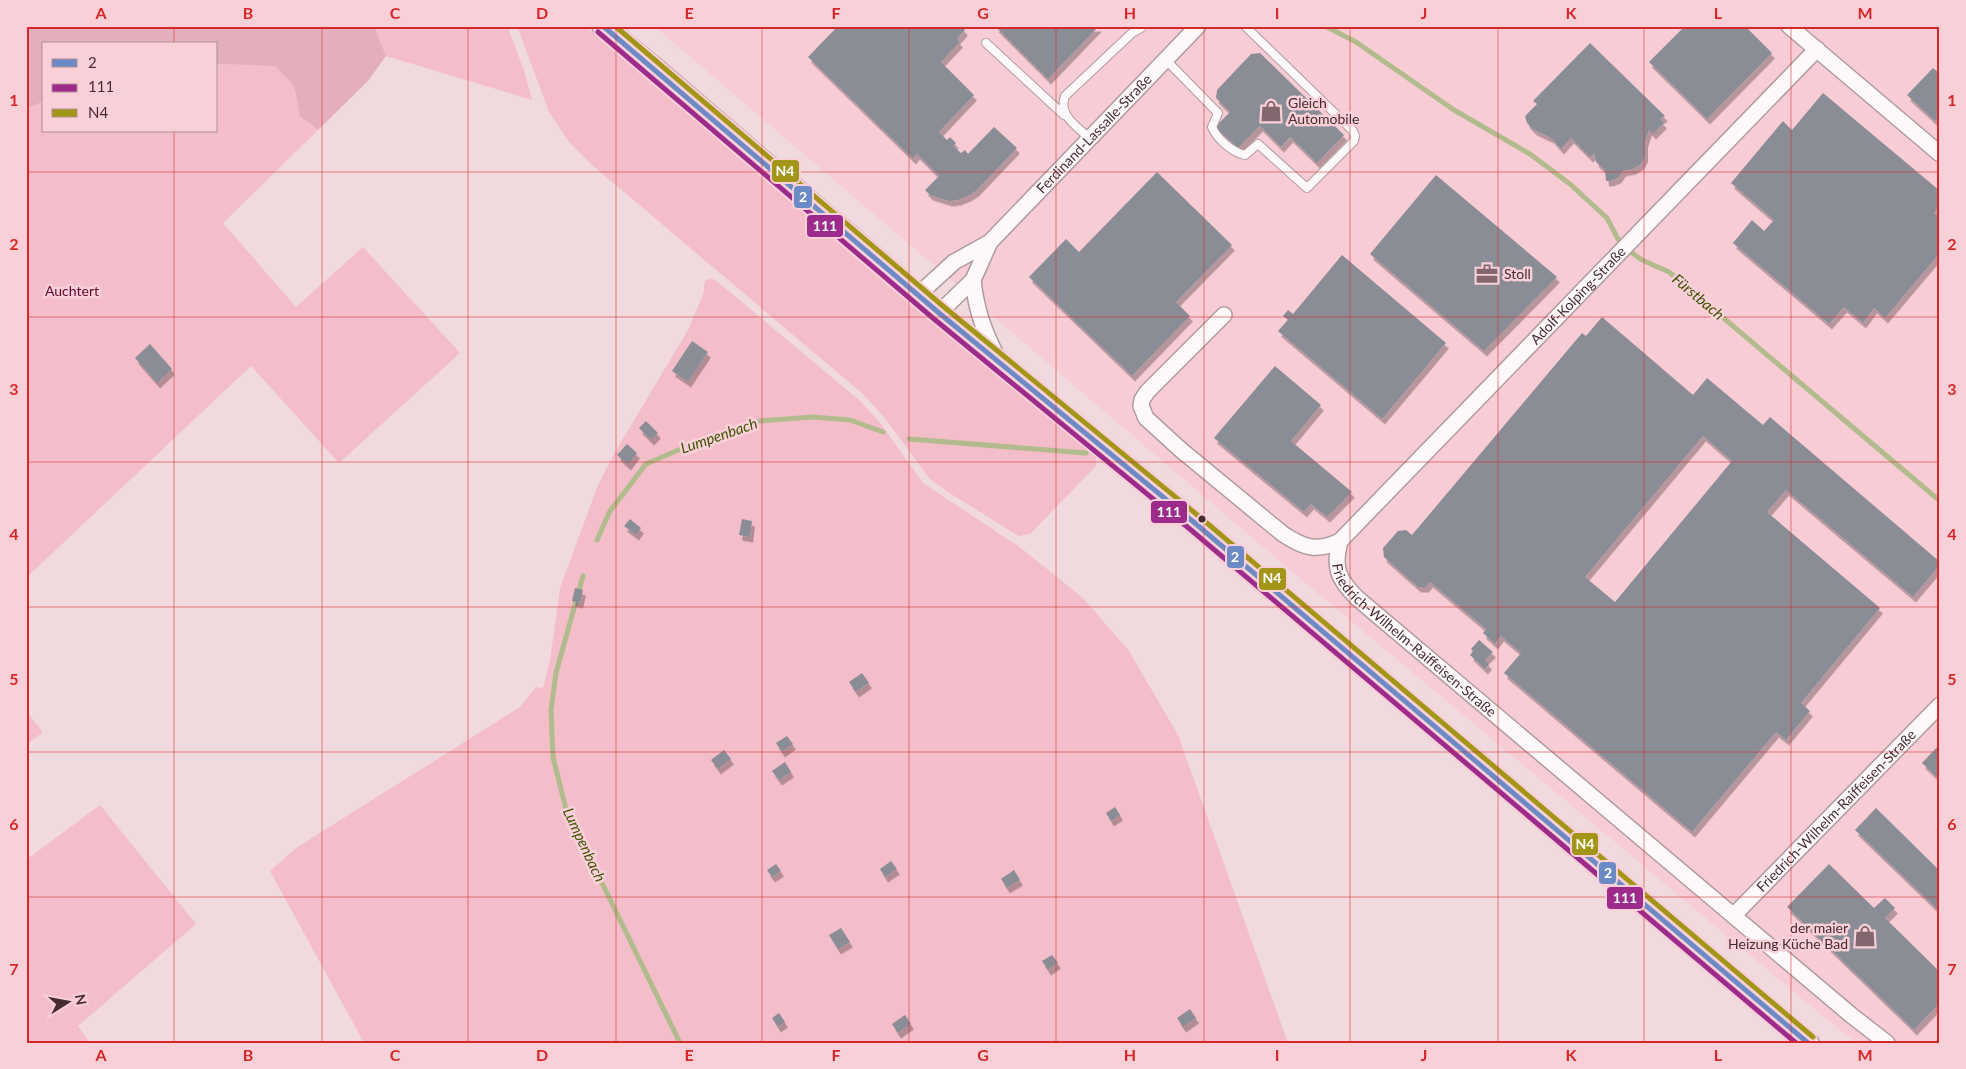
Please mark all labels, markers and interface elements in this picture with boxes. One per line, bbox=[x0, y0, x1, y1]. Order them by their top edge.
text: A bbox=[94, 3, 107, 22]
text: B bbox=[243, 3, 253, 22]
text: C bbox=[390, 3, 401, 22]
text: D bbox=[536, 3, 548, 22]
text: E bbox=[684, 3, 694, 22]
text: F bbox=[831, 3, 841, 22]
text: G bbox=[977, 3, 989, 22]
text: H bbox=[1124, 3, 1136, 22]
text: I bbox=[1275, 3, 1279, 22]
text: J bbox=[1421, 3, 1427, 22]
text: K bbox=[1566, 3, 1578, 22]
text: L bbox=[1714, 3, 1723, 22]
text: M bbox=[1857, 3, 1873, 22]
legend bbox=[42, 42, 218, 132]
text: 2 bbox=[88, 53, 97, 71]
street label: Ferdinand-Lassalle-Straße bbox=[1033, 71, 1155, 197]
text: 111 bbox=[88, 77, 114, 95]
text: 1 bbox=[9, 90, 19, 109]
text: 1 bbox=[1947, 90, 1957, 109]
place label: Gleich Automobile bbox=[1288, 94, 1359, 127]
shop icon: Gleich Automobile bbox=[1258, 98, 1284, 124]
text: N4 bbox=[88, 103, 108, 121]
line badge: N4 bbox=[771, 159, 800, 183]
text: N4 bbox=[776, 162, 794, 179]
line badge: 2 bbox=[793, 185, 813, 209]
text: 2 bbox=[799, 188, 807, 205]
line badge: 111 bbox=[806, 214, 844, 238]
text: 111 bbox=[813, 217, 837, 234]
text: 2 bbox=[9, 234, 19, 253]
text: 2 bbox=[1947, 234, 1957, 253]
street label: Adolf-Kolping-Straße bbox=[1526, 243, 1629, 348]
office icon: Stoll bbox=[1474, 261, 1500, 287]
place label: Stoll bbox=[1504, 265, 1531, 282]
water label: Fürstbach bbox=[1669, 269, 1728, 323]
park label: Auchtert bbox=[45, 282, 99, 299]
text: 3 bbox=[9, 379, 19, 398]
text: 3 bbox=[1947, 379, 1957, 398]
water label: Lumpenbach bbox=[678, 414, 759, 457]
line badge: 111 bbox=[1150, 500, 1188, 524]
text: 111 bbox=[1157, 503, 1181, 520]
unlabelled marker bbox=[1197, 514, 1207, 524]
text: 4 bbox=[9, 524, 19, 543]
text: 4 bbox=[1947, 524, 1957, 543]
line badge: 2 bbox=[1226, 545, 1245, 569]
text: 2 bbox=[1231, 548, 1239, 565]
street label: Friedrich-Wilhelm-Raiffeisen-Straße bbox=[1329, 562, 1500, 720]
line badge: N4 bbox=[1258, 567, 1287, 591]
text: N4 bbox=[1263, 569, 1281, 586]
text: 5 bbox=[9, 669, 19, 688]
text: 5 bbox=[1947, 669, 1957, 688]
street label: Friedrich-Wilhelm-Raiffeisen-Straße bbox=[1753, 726, 1919, 895]
water label: Lumpenbach bbox=[560, 805, 610, 885]
text: 6 bbox=[9, 814, 19, 833]
text: 6 bbox=[1947, 814, 1957, 833]
line badge: N4 bbox=[1571, 832, 1599, 856]
text: N4 bbox=[1576, 835, 1594, 852]
line badge: 2 bbox=[1598, 861, 1617, 885]
text: 2 bbox=[1604, 864, 1612, 881]
line badge: 111 bbox=[1606, 886, 1644, 910]
text: 111 bbox=[1613, 889, 1637, 906]
place label: der maier Heizung Küche Bad bbox=[1728, 919, 1848, 952]
shop icon: der maier Heizung Küche Bad bbox=[1852, 923, 1878, 949]
text: 7 bbox=[9, 959, 19, 978]
text: 7 bbox=[1947, 959, 1957, 978]
north arrow bbox=[42, 976, 92, 1026]
text: N bbox=[72, 993, 91, 1006]
text: A bbox=[94, 1045, 107, 1064]
text: B bbox=[243, 1045, 253, 1064]
text: C bbox=[390, 1045, 401, 1064]
text: D bbox=[536, 1045, 548, 1064]
text: E bbox=[684, 1045, 694, 1064]
text: F bbox=[831, 1045, 841, 1064]
text: G bbox=[977, 1045, 989, 1064]
text: H bbox=[1124, 1045, 1136, 1064]
text: I bbox=[1275, 1045, 1279, 1064]
text: J bbox=[1421, 1045, 1427, 1064]
text: K bbox=[1566, 1045, 1578, 1064]
text: L bbox=[1714, 1045, 1723, 1064]
text: M bbox=[1857, 1045, 1873, 1064]

